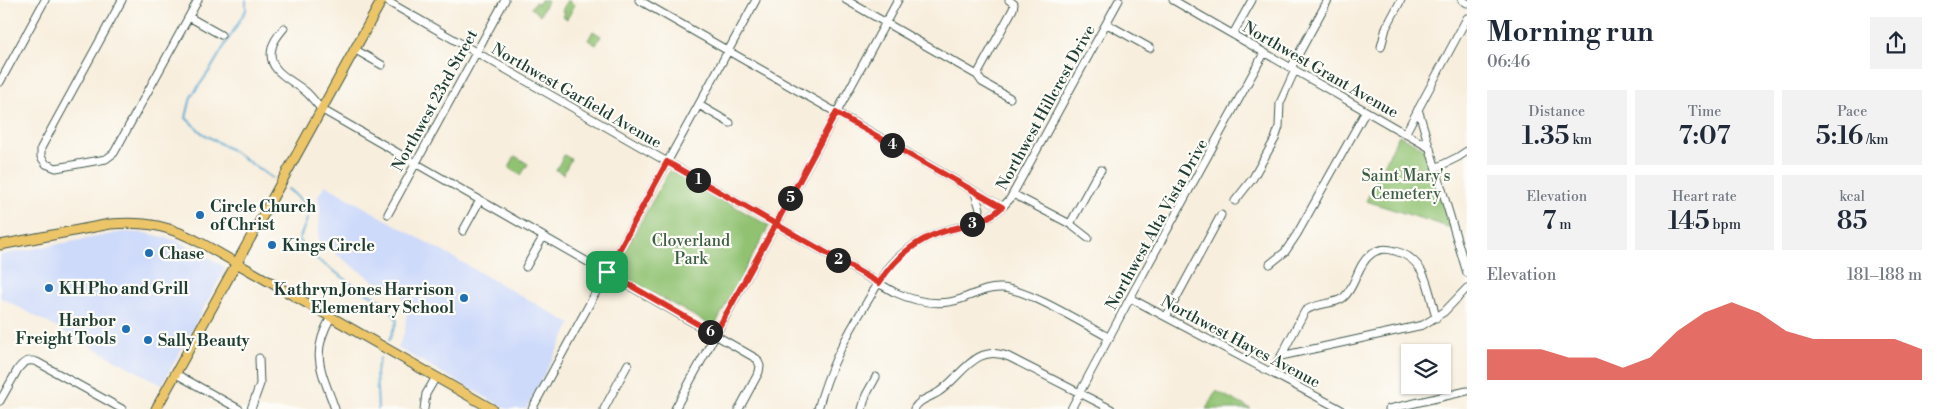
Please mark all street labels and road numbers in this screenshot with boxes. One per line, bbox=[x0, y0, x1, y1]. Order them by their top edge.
street label: Northwest Grant Avenue bbox=[1239, 17, 1402, 123]
street label: Northwest Hillcrest Drive bbox=[992, 21, 1100, 194]
street label: Northwest 23rd Street bbox=[388, 26, 482, 175]
street label: Northwest Garfield Avenue bbox=[488, 39, 665, 153]
street label: Northwest Alta Vista Drive bbox=[1101, 135, 1212, 314]
street label: Northwest Hayes Avenue bbox=[1157, 291, 1324, 392]

